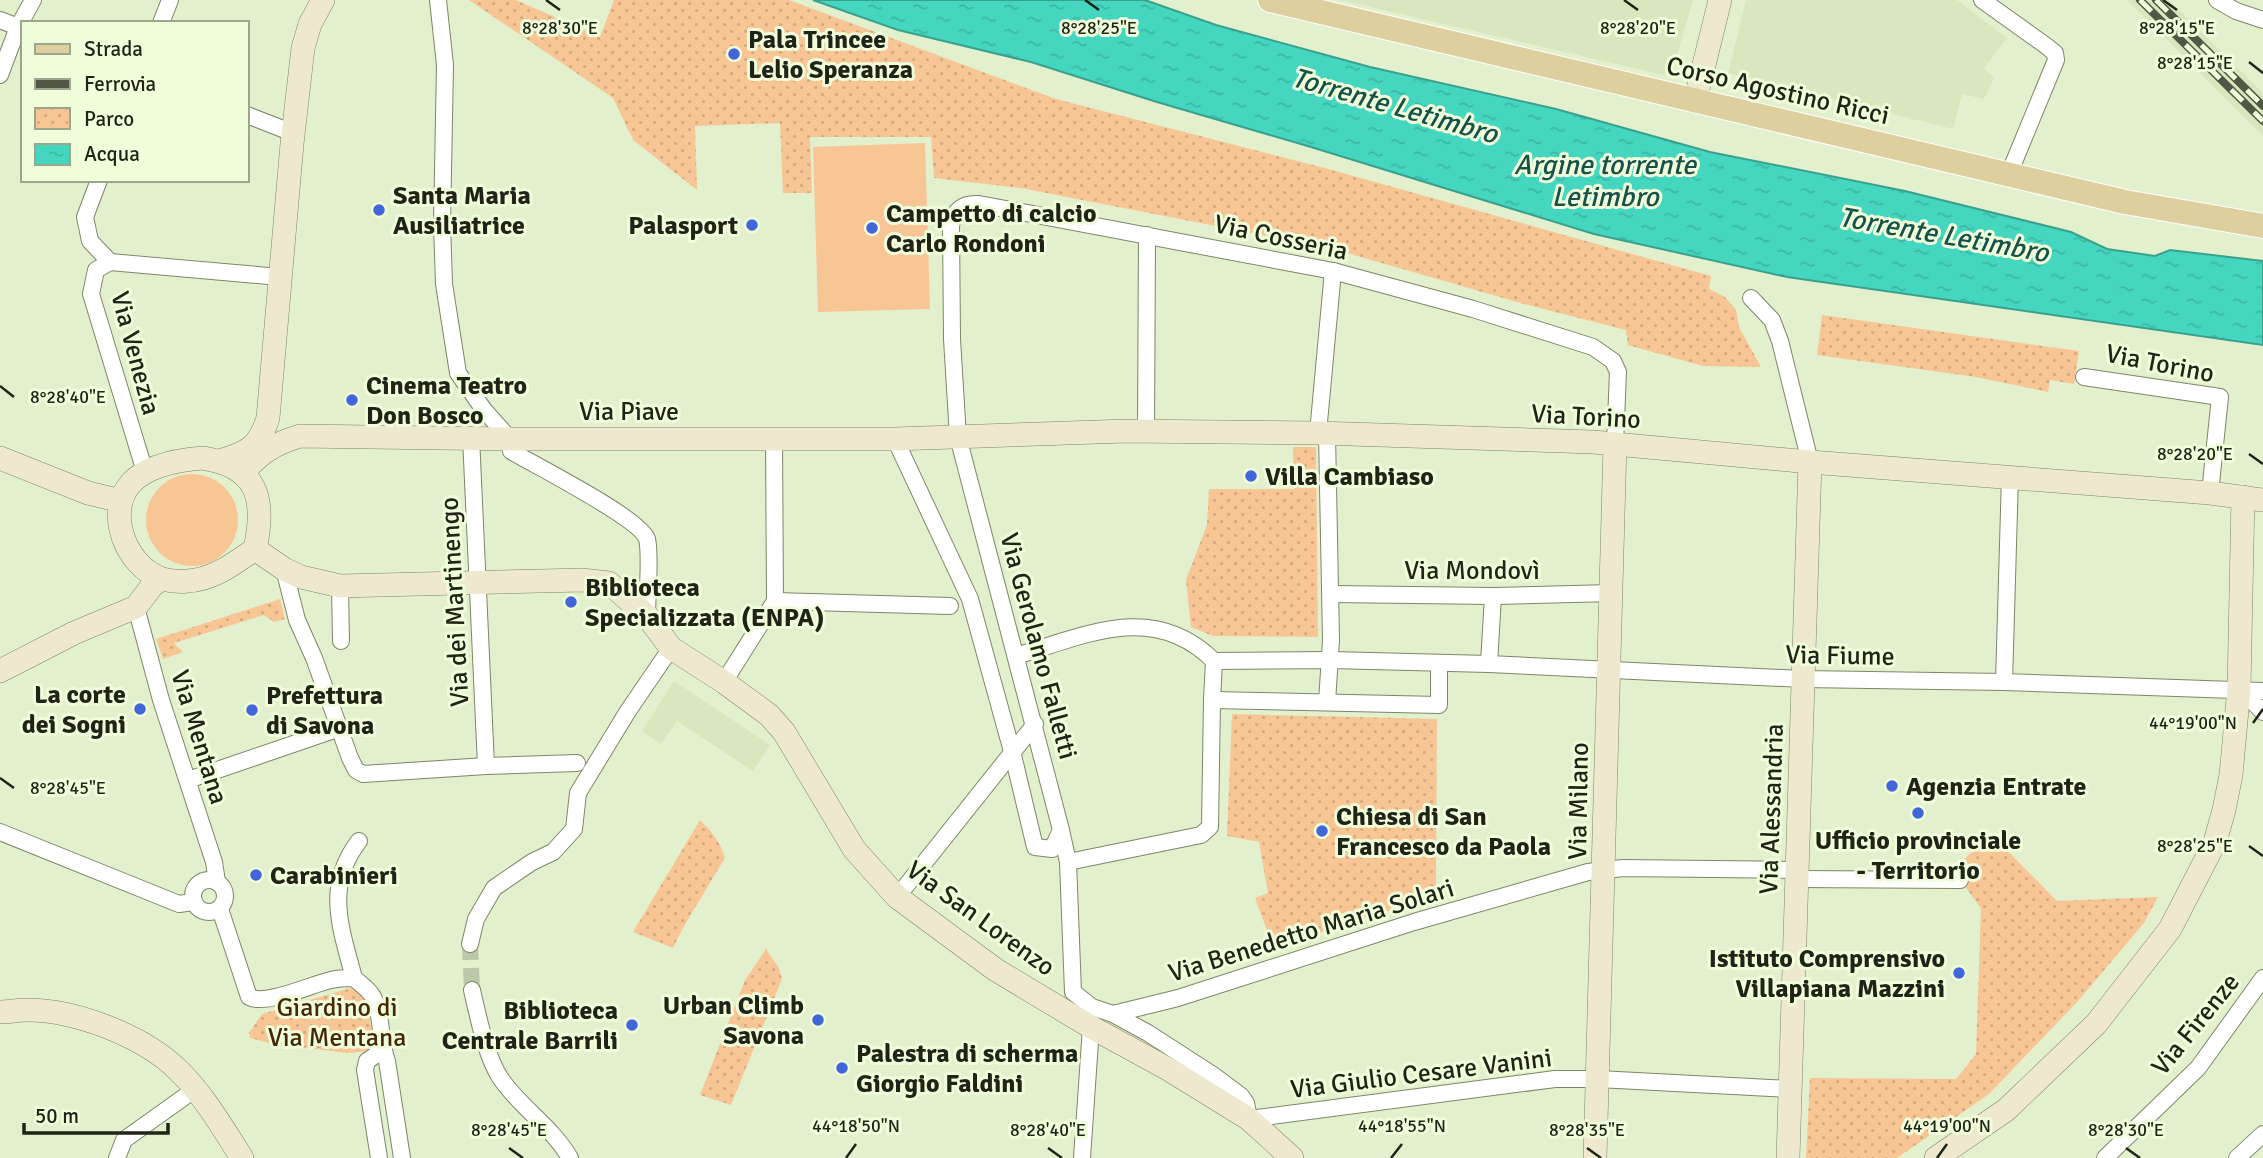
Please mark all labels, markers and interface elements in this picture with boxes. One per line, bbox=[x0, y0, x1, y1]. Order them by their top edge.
text: 8°28'30"E bbox=[522, 17, 598, 39]
text: 8°28'25"E bbox=[1061, 17, 1137, 39]
text: 8°28'20"E bbox=[1600, 17, 1676, 39]
text: 8°28'15"E bbox=[2139, 17, 2215, 39]
legend bbox=[21, 21, 248, 182]
place label: Pala Trincee Lelio Speranza bbox=[748, 24, 913, 86]
text: Strada bbox=[84, 36, 143, 62]
marker: Pala Trincee Lelio Speranza bbox=[726, 46, 742, 62]
street label: Corso Agostino Ricci bbox=[1663, 50, 1892, 132]
text: 8°28'15"E bbox=[2157, 52, 2233, 74]
water label: Torrente Letimbro bbox=[1288, 60, 1503, 152]
text: Ferrovia bbox=[84, 71, 156, 97]
text: Parco bbox=[84, 106, 134, 132]
text: Acqua bbox=[84, 141, 140, 167]
water label: Argine torrente Letimbro bbox=[1514, 148, 1698, 214]
place label: Santa Maria Ausiliatrice bbox=[393, 180, 531, 242]
place label: Campetto di calcio Carlo Rondoni bbox=[886, 198, 1097, 260]
water label: Torrente Letimbro bbox=[1836, 200, 2053, 270]
marker: Santa Maria Ausiliatrice bbox=[371, 202, 387, 218]
street label: Via Cosseria bbox=[1211, 208, 1351, 268]
place label: Palasport bbox=[628, 210, 738, 242]
marker: Palasport bbox=[744, 217, 760, 233]
marker: Campetto di calcio Carlo Rondoni bbox=[864, 220, 880, 236]
street label: Via Venezia bbox=[103, 288, 167, 419]
street label: Via Torino bbox=[2103, 338, 2217, 390]
place label: Cinema Teatro Don Bosco bbox=[366, 370, 527, 432]
text: 8°28'40"E bbox=[30, 386, 106, 408]
marker: Cinema Teatro Don Bosco bbox=[344, 392, 360, 408]
street label: Via Piave bbox=[579, 396, 679, 428]
street label: Via Torino bbox=[1530, 398, 1642, 436]
text: 8°28'20"E bbox=[2157, 443, 2233, 465]
place label: Villa Cambiaso bbox=[1265, 461, 1434, 493]
marker: Villa Cambiaso bbox=[1243, 468, 1259, 484]
street label: Via dei Martinengo bbox=[434, 496, 476, 707]
street label: Via Gerolamo Falletti bbox=[992, 530, 1084, 763]
street label: Via Mondovì bbox=[1404, 555, 1540, 587]
place label: Biblioteca Specializzata (ENPA) bbox=[585, 572, 825, 634]
marker: Biblioteca Specializzata (ENPA) bbox=[563, 594, 579, 610]
street label: Via Fiume bbox=[1785, 639, 1895, 673]
street label: Via Mentana bbox=[163, 666, 235, 808]
place label: La corte dei Sogni bbox=[22, 679, 126, 741]
place label: Prefettura di Savona bbox=[266, 680, 383, 742]
marker: La corte dei Sogni bbox=[132, 701, 148, 717]
marker: Prefettura di Savona bbox=[244, 702, 260, 718]
text: 44°19'00"N bbox=[2149, 712, 2237, 734]
street label: Via Alessandria bbox=[1753, 723, 1791, 895]
street label: Via Milano bbox=[1562, 742, 1596, 860]
place label: Agenzia Entrate bbox=[1906, 771, 2087, 803]
text: 8°28'45"E bbox=[30, 777, 106, 799]
marker: Agenzia Entrate bbox=[1884, 778, 1900, 794]
place label: Chiesa di San Francesco da Paola bbox=[1336, 801, 1551, 863]
marker: Ufficio provinciale - Territorio bbox=[1910, 805, 1926, 821]
marker: Chiesa di San Francesco da Paola bbox=[1314, 823, 1330, 839]
place label: Ufficio provinciale - Territorio bbox=[1815, 825, 2021, 887]
text: 8°28'25"E bbox=[2157, 835, 2233, 857]
street label: Via San Lorenzo bbox=[900, 854, 1061, 983]
place label: Carabinieri bbox=[270, 860, 398, 892]
marker: Carabinieri bbox=[248, 867, 264, 883]
street label: Via Benedetto Maria Solari bbox=[1165, 872, 1458, 990]
place label: Istituto Comprensivo Villapiana Mazzini bbox=[1709, 943, 1945, 1005]
marker: Istituto Comprensivo Villapiana Mazzini bbox=[1951, 965, 1967, 981]
street label: Via Firenze bbox=[2145, 967, 2247, 1082]
place label: Urban Climb Savona bbox=[663, 990, 804, 1052]
park label: Giardino di Via Mentana bbox=[268, 992, 406, 1054]
place label: Biblioteca Centrale Barrili bbox=[442, 995, 618, 1057]
marker: Urban Climb Savona bbox=[810, 1012, 826, 1028]
marker: Biblioteca Centrale Barrili bbox=[624, 1017, 640, 1033]
place label: Palestra di scherma Giorgio Faldini bbox=[856, 1038, 1078, 1100]
street label: Via Giulio Cesare Vanini bbox=[1289, 1042, 1554, 1106]
marker: Palestra di scherma Giorgio Faldini bbox=[834, 1060, 850, 1076]
scale bar bbox=[24, 1092, 168, 1136]
text: 50 m bbox=[35, 1103, 79, 1129]
text: 44°18'50"N bbox=[812, 1115, 900, 1137]
text: 44°18'55"N bbox=[1358, 1115, 1446, 1137]
text: 44°19'00"N bbox=[1903, 1115, 1991, 1137]
text: 8°28'45"E bbox=[471, 1119, 547, 1141]
text: 8°28'40"E bbox=[1010, 1119, 1086, 1141]
text: 8°28'35"E bbox=[1549, 1119, 1625, 1141]
text: 8°28'30"E bbox=[2088, 1119, 2164, 1141]

